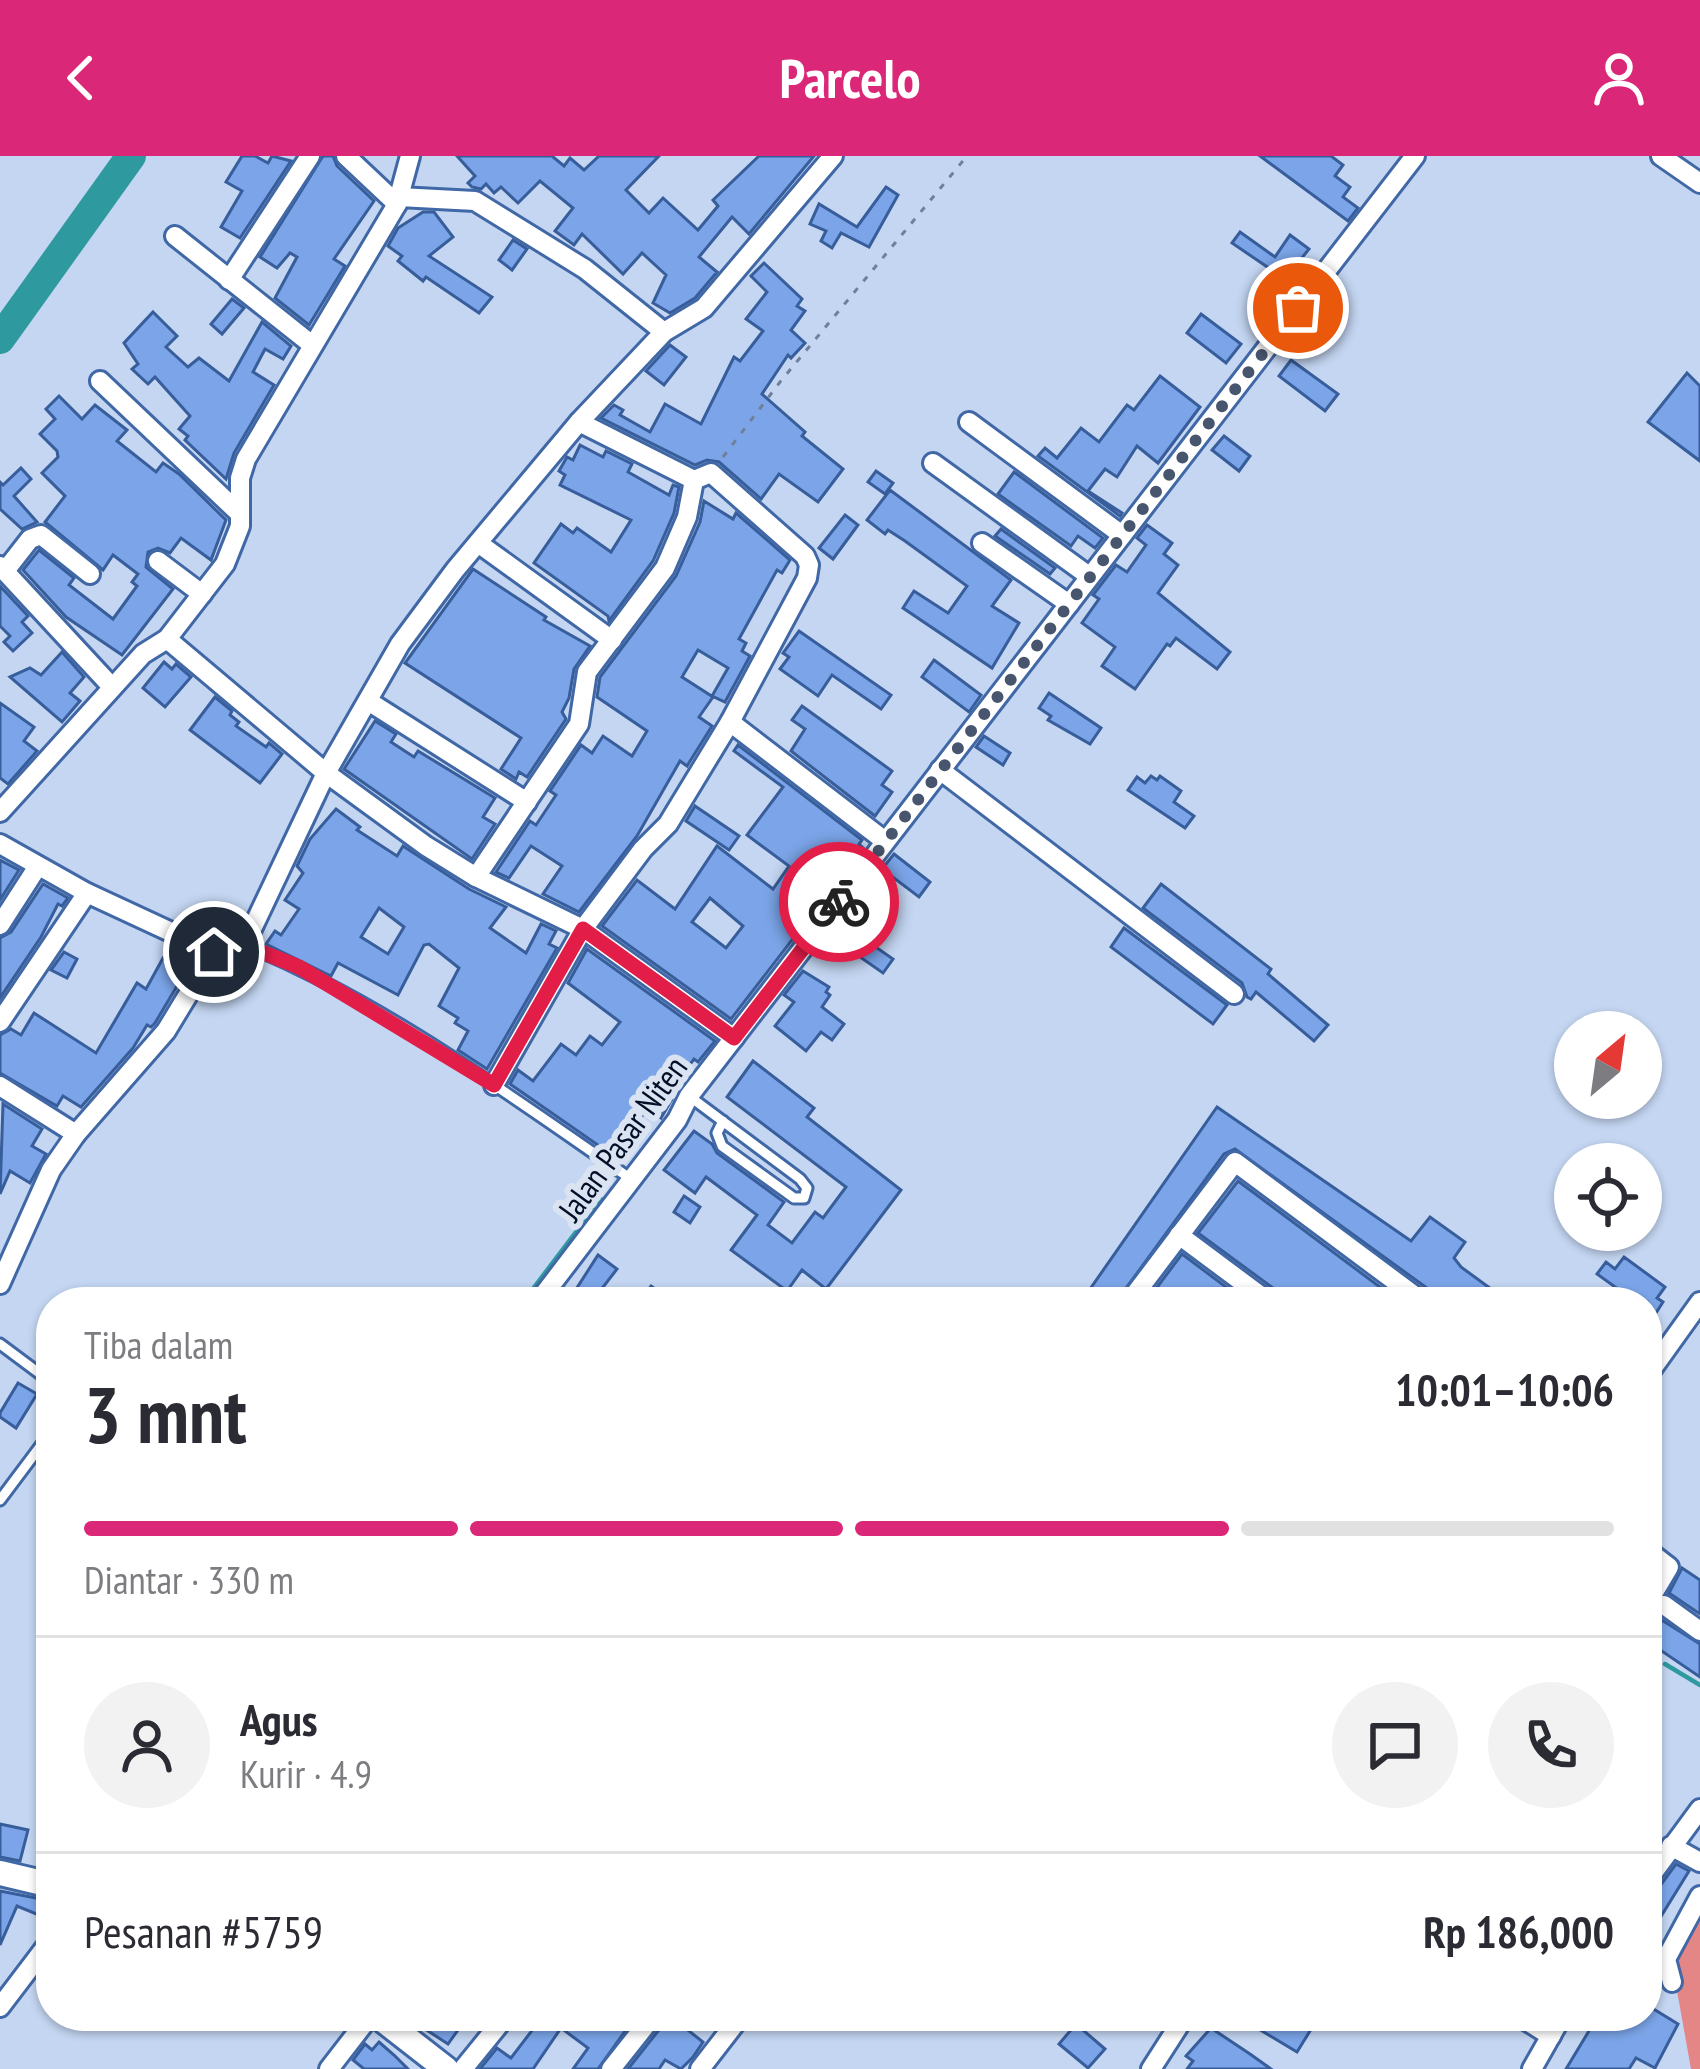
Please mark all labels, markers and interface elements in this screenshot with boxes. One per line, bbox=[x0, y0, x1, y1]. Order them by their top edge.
text: Parcelo bbox=[779, 43, 921, 113]
icon: back bbox=[48, 45, 114, 111]
icon: person bbox=[1586, 45, 1652, 111]
pin bbox=[1247, 257, 1349, 359]
icon: bag bbox=[1265, 275, 1331, 341]
courier bbox=[779, 842, 899, 962]
icon: bike bbox=[806, 869, 872, 935]
pin bbox=[163, 901, 265, 1003]
icon: home bbox=[181, 919, 247, 985]
north arrow bbox=[1554, 1011, 1662, 1119]
map controls bbox=[1554, 1011, 1662, 1251]
street label: Jalan Pasar Niten bbox=[547, 1047, 696, 1229]
button: locate bbox=[1554, 1143, 1662, 1251]
text: Tiba dalam bbox=[84, 1319, 233, 1370]
text: 10:01–10:06 bbox=[1395, 1360, 1614, 1418]
text: 3 mnt bbox=[84, 1364, 247, 1465]
text: Diantar · 330 m bbox=[84, 1554, 294, 1605]
button: person bbox=[84, 1682, 210, 1808]
button: chat bbox=[1332, 1682, 1458, 1808]
button: phone bbox=[1488, 1682, 1614, 1808]
text: Agus bbox=[240, 1690, 318, 1748]
text: Kurir · 4.9 bbox=[240, 1748, 372, 1799]
text: Pesanan #5759 bbox=[84, 1902, 323, 1960]
text: Rp 186,000 bbox=[1423, 1902, 1614, 1960]

